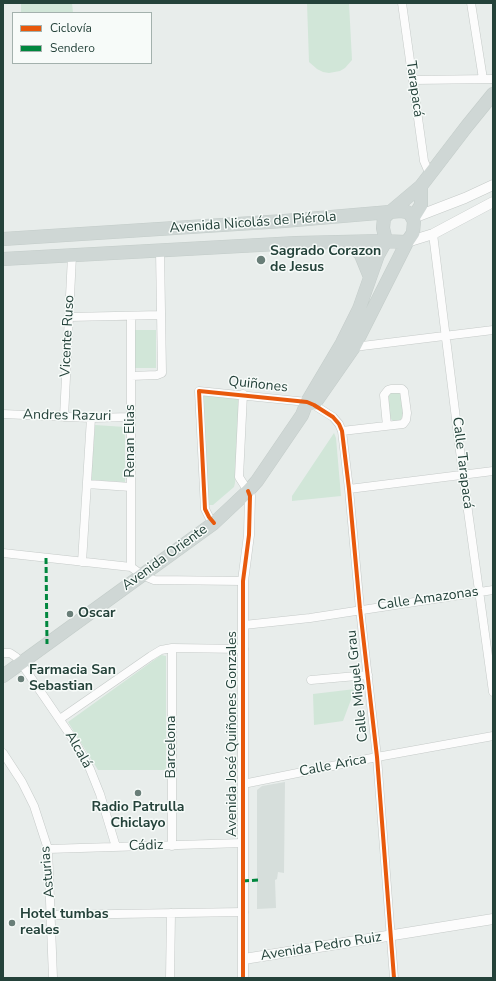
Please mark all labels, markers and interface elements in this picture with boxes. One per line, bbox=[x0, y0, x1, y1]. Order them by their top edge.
legend bbox=[12, 12, 152, 64]
text: Ciclovía bbox=[50, 20, 92, 36]
text: Sendero bbox=[50, 40, 95, 56]
street label: Tarapacá bbox=[402, 60, 426, 118]
street label: Avenida Nicolás de Piérola bbox=[169, 209, 337, 237]
place label: Sagrado Corazon de Jesus bbox=[270, 244, 381, 276]
marker: Sagrado Corazon de Jesus bbox=[255, 254, 267, 266]
street label: Vicente Ruso bbox=[57, 294, 79, 378]
street label: Quiñones bbox=[227, 374, 289, 396]
street label: Renan Elias bbox=[123, 404, 139, 478]
street label: Andres Razuri bbox=[23, 407, 111, 425]
street label: Calle Tarapacá bbox=[448, 416, 476, 510]
street label: Avenida Oriente bbox=[119, 521, 211, 595]
street label: Calle Amazonas bbox=[376, 584, 480, 614]
place label: Oscar bbox=[78, 606, 116, 622]
marker: Oscar bbox=[65, 609, 75, 619]
street label: Calle Miguel Grau bbox=[344, 629, 372, 743]
street label: Avenida José Quiñones Gonzales bbox=[225, 631, 241, 837]
place label: Farmacia San Sebastian bbox=[29, 663, 116, 696]
marker: Farmacia San Sebastian bbox=[16, 674, 26, 684]
street label: Barcelona bbox=[164, 716, 180, 778]
street label: Alcalá bbox=[61, 729, 95, 771]
street label: Calle Arica bbox=[298, 751, 368, 781]
marker: Radio Patrulla Chiclayo bbox=[133, 788, 143, 798]
place label: Radio Patrulla Chiclayo bbox=[91, 800, 185, 832]
street label: Cádiz bbox=[128, 837, 164, 855]
street label: Asturias bbox=[37, 845, 59, 899]
place label: Hotel tumbas reales bbox=[20, 907, 109, 940]
marker: Hotel tumbas reales bbox=[7, 918, 17, 928]
street label: Avenida Pedro Ruiz bbox=[259, 929, 383, 965]

